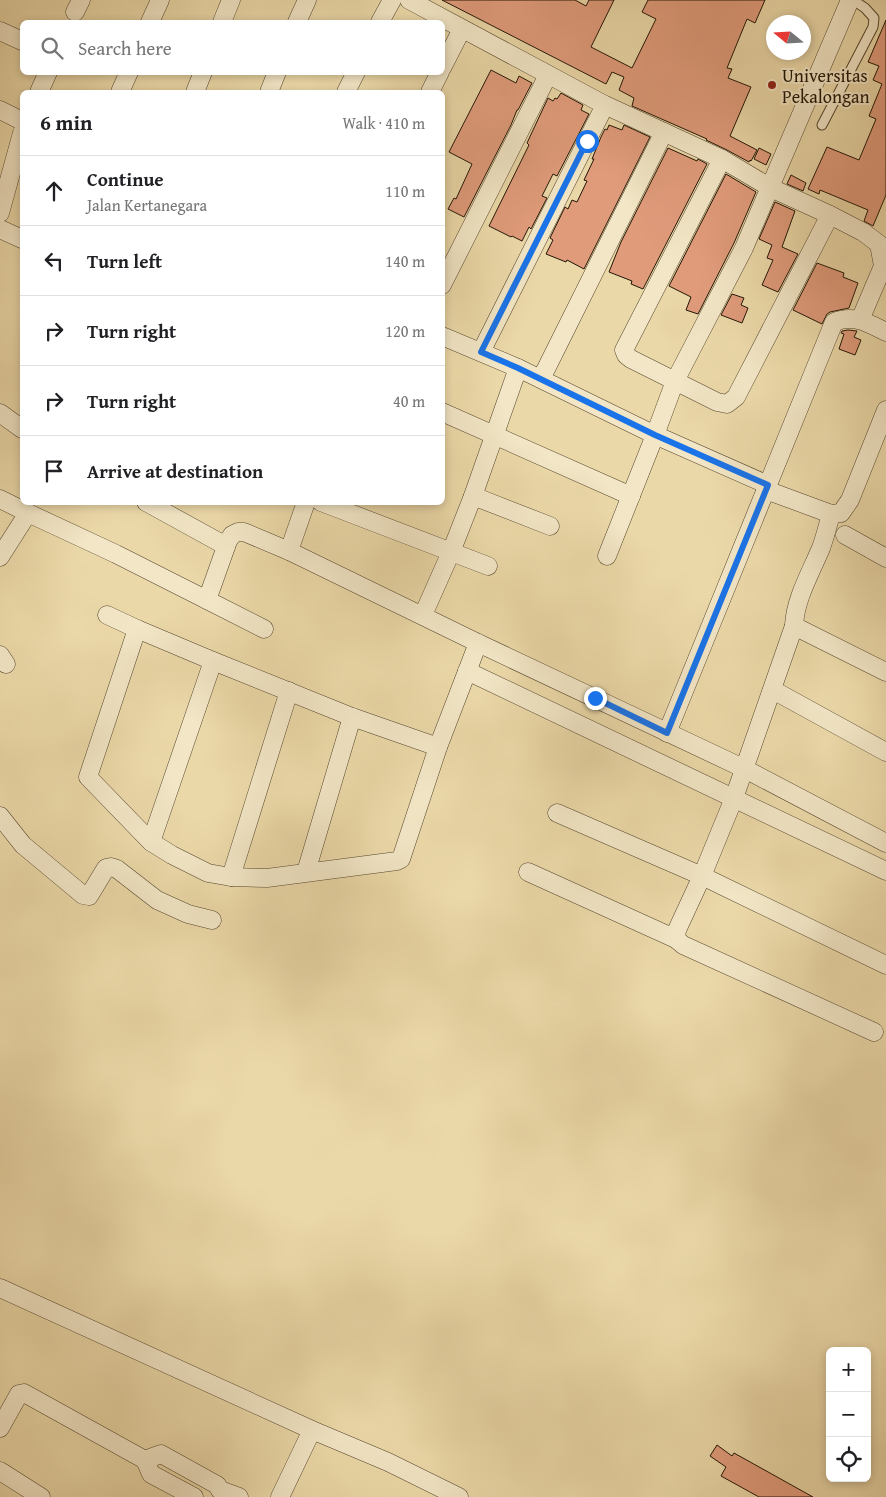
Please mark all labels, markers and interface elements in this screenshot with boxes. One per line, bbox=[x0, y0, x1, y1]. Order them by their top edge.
north arrow bbox=[766, 15, 811, 60]
search box bbox=[20, 20, 445, 75]
icon: search bbox=[38, 34, 66, 62]
text: Search here bbox=[78, 34, 172, 62]
place label: Universitas Pekalongan bbox=[782, 62, 870, 110]
marker: Universitas Pekalongan bbox=[766, 79, 778, 91]
text: 6 min bbox=[40, 107, 92, 138]
text: Walk · 410 m bbox=[342, 111, 425, 135]
route start bbox=[576, 130, 599, 153]
text: Continue bbox=[87, 165, 164, 193]
icon: ahead bbox=[40, 177, 68, 205]
text: 110 m bbox=[385, 179, 425, 203]
text: Jalan Kertanegara bbox=[87, 193, 207, 217]
icon: left bbox=[40, 247, 68, 275]
text: Turn left bbox=[87, 247, 162, 275]
text: 140 m bbox=[385, 249, 425, 273]
icon: right bbox=[40, 317, 68, 345]
text: Turn right bbox=[87, 317, 176, 345]
text: 120 m bbox=[385, 319, 425, 343]
icon: right bbox=[40, 387, 68, 415]
text: Turn right bbox=[87, 387, 176, 415]
text: 40 m bbox=[393, 389, 425, 413]
icon: arrive bbox=[40, 457, 68, 485]
text: Arrive at destination bbox=[87, 457, 263, 485]
route end bbox=[584, 687, 607, 710]
map controls bbox=[826, 1347, 871, 1482]
button: + bbox=[826, 1347, 871, 1392]
button: − bbox=[826, 1392, 871, 1437]
button: locate bbox=[826, 1437, 871, 1482]

